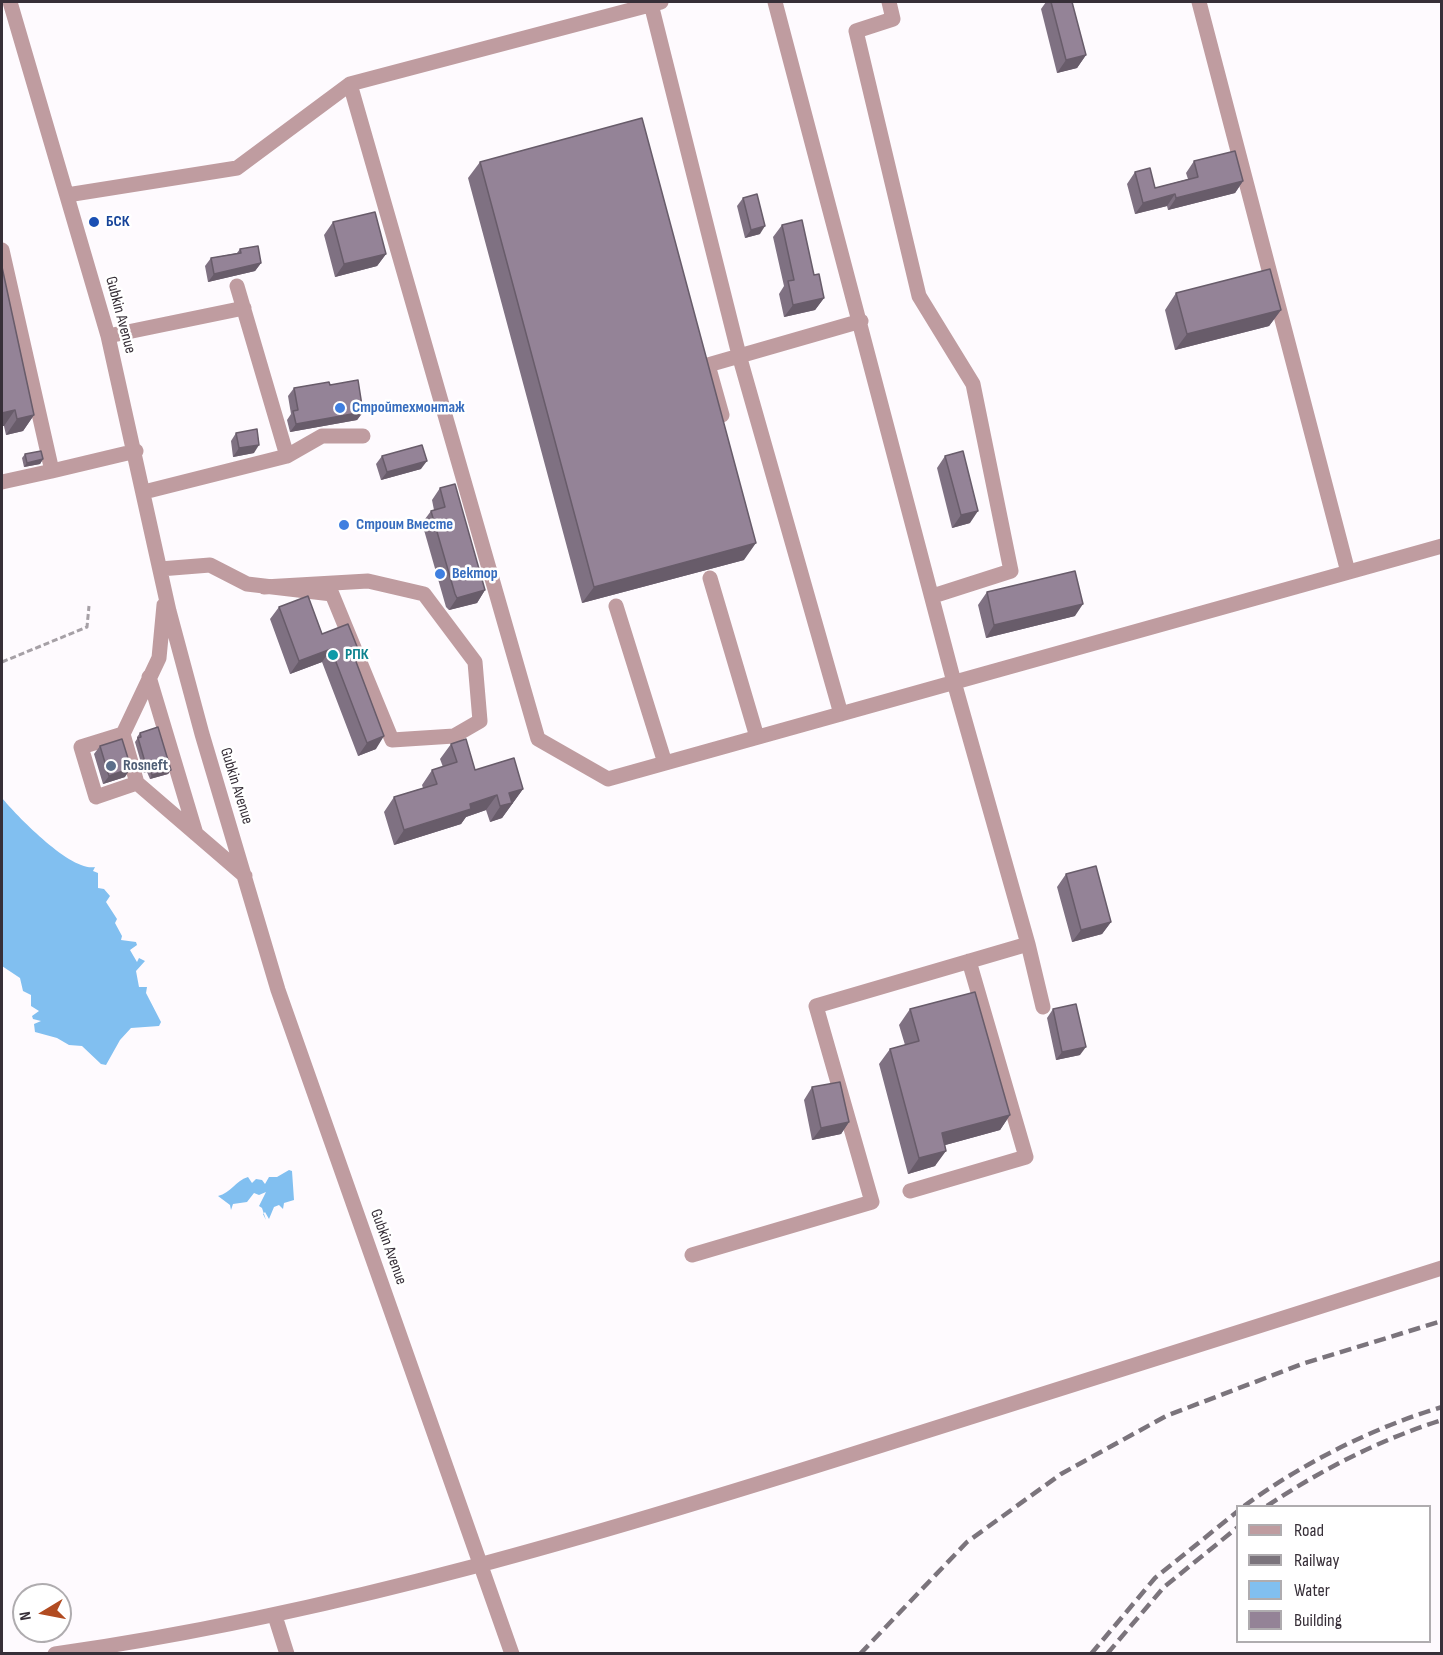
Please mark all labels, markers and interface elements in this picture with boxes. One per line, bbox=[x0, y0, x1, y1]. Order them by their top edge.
place label: БСК bbox=[106, 212, 130, 232]
marker: БСК bbox=[87, 215, 101, 229]
street label: Gubkin Avenue bbox=[101, 274, 139, 356]
place label: Стройтехмонтаж bbox=[352, 398, 465, 418]
marker: Стройтехмонтаж bbox=[333, 401, 347, 415]
place label: Строим Вместе bbox=[356, 515, 453, 535]
marker: Строим Вместе bbox=[337, 518, 351, 532]
place label: Вектор bbox=[452, 564, 498, 584]
marker: Вектор bbox=[433, 567, 447, 581]
place label: РПК bbox=[345, 645, 369, 665]
marker: РПК bbox=[326, 648, 340, 662]
street label: Gubkin Avenue bbox=[215, 745, 257, 827]
place label: Rosneft bbox=[123, 756, 168, 776]
marker: Rosneft bbox=[104, 759, 118, 773]
street label: Gubkin Avenue bbox=[365, 1207, 411, 1287]
legend bbox=[1236, 1505, 1431, 1643]
text: Road bbox=[1294, 1520, 1324, 1541]
text: Railway bbox=[1294, 1550, 1339, 1571]
text: Water bbox=[1294, 1580, 1330, 1601]
north arrow bbox=[12, 1583, 72, 1643]
text: N bbox=[16, 1610, 36, 1622]
text: Building bbox=[1294, 1610, 1342, 1631]

